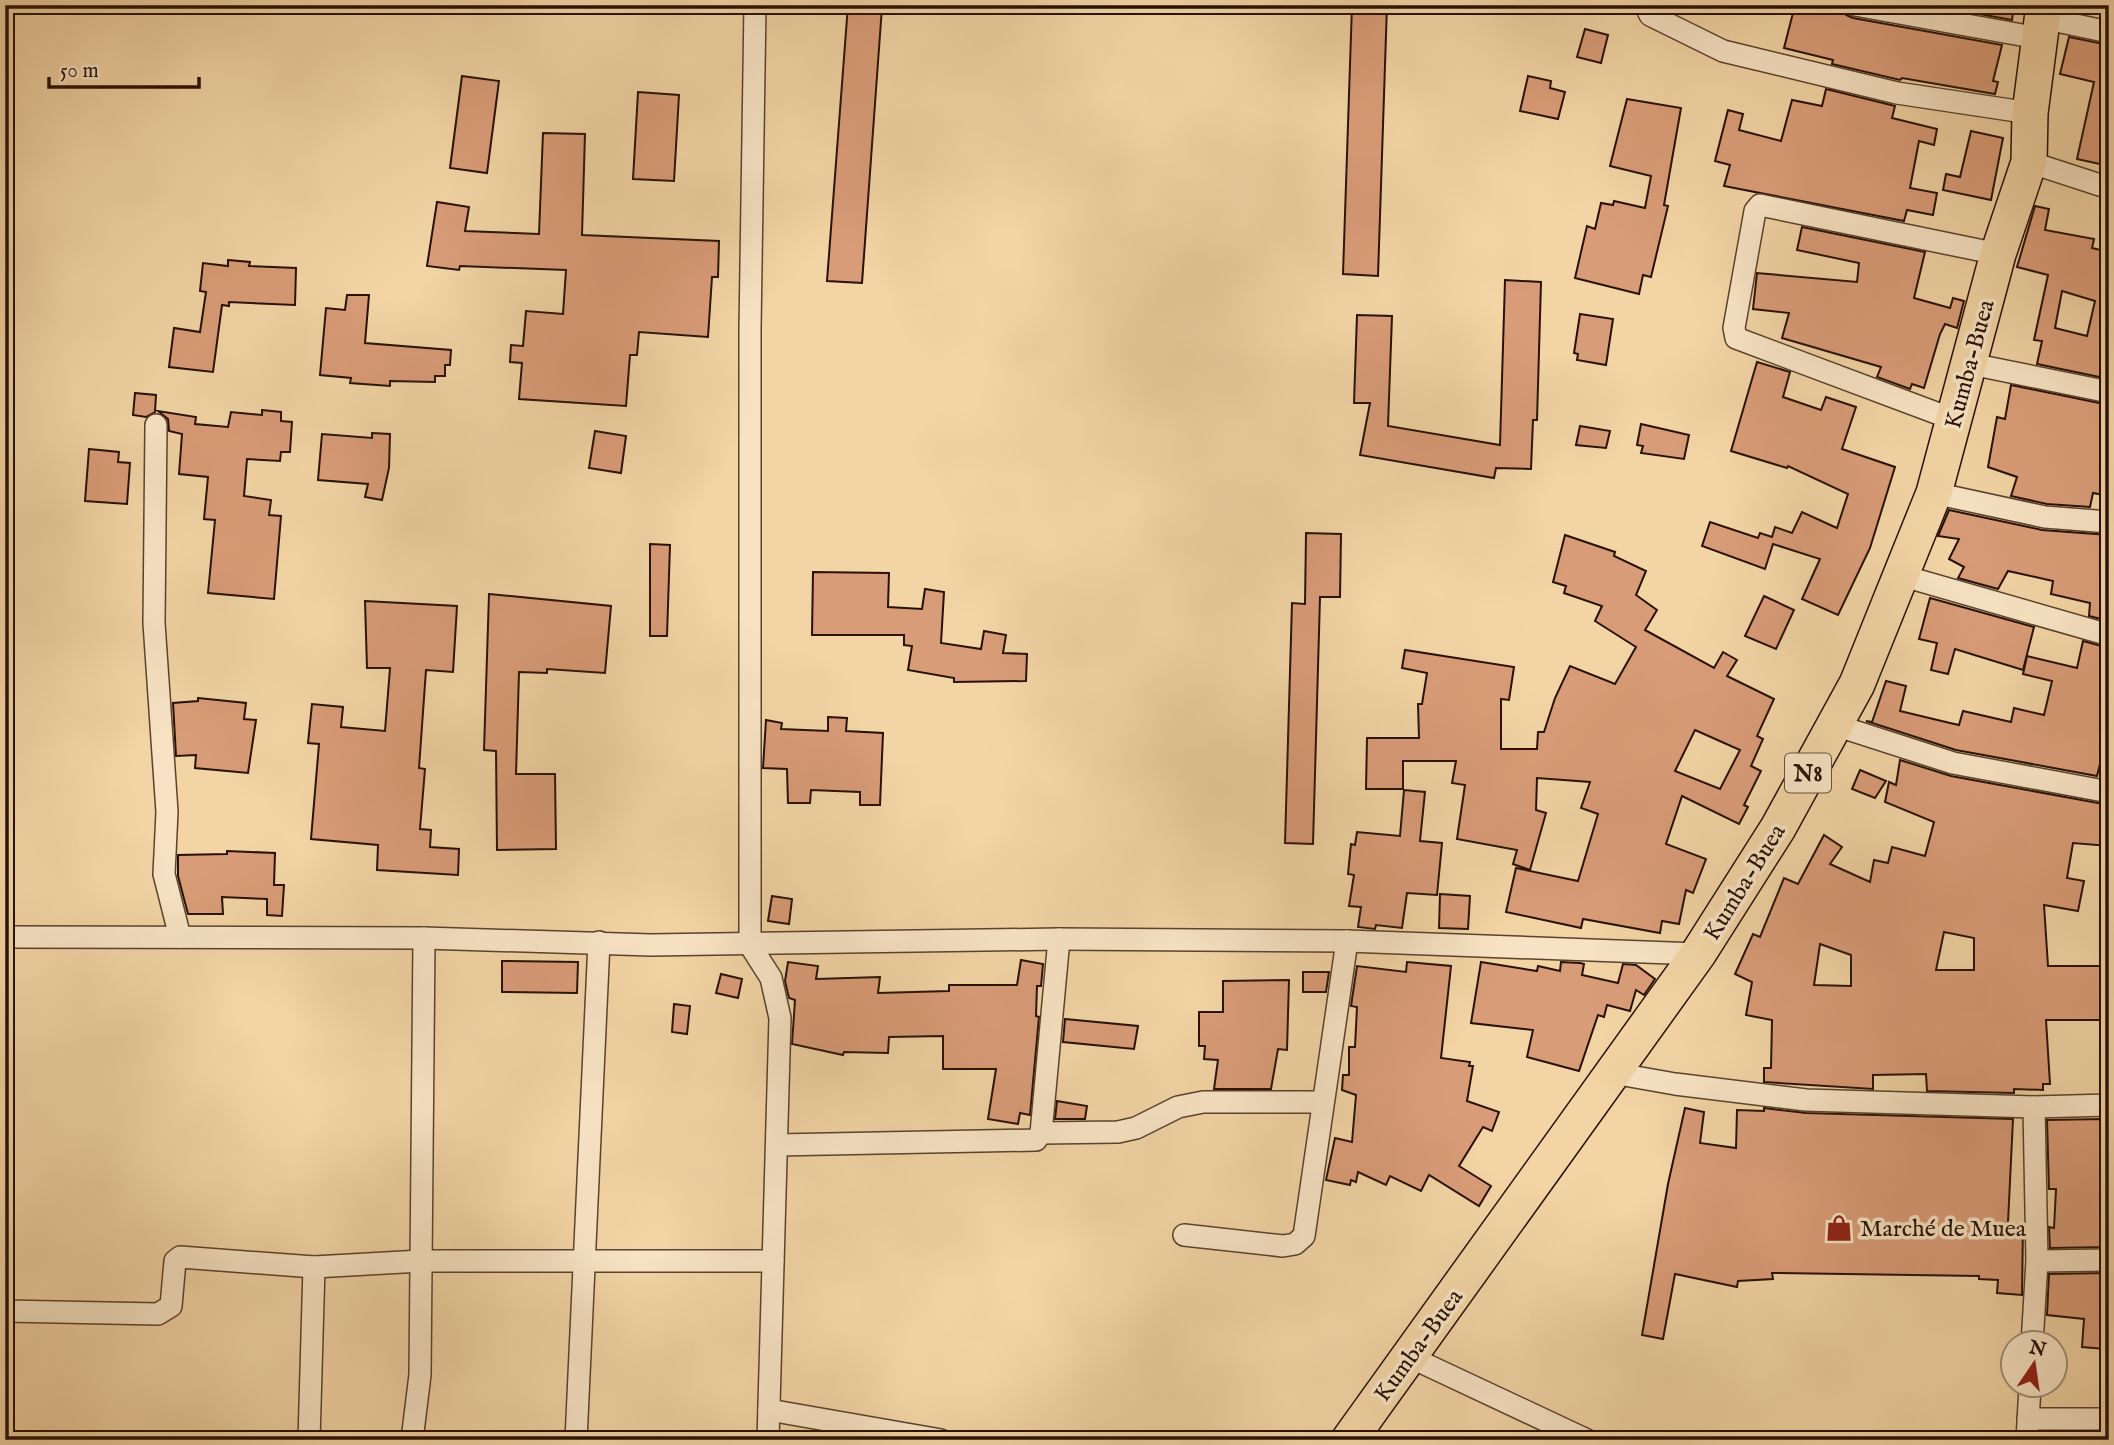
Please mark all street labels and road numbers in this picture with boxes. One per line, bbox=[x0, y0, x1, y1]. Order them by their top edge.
street label: Kumba-Buea bbox=[1938, 296, 2003, 432]
road number: N8 bbox=[1785, 754, 1831, 792]
street label: Kumba-Buea bbox=[1697, 818, 1794, 947]
street label: Kumba-Buea bbox=[1368, 1283, 1471, 1408]

